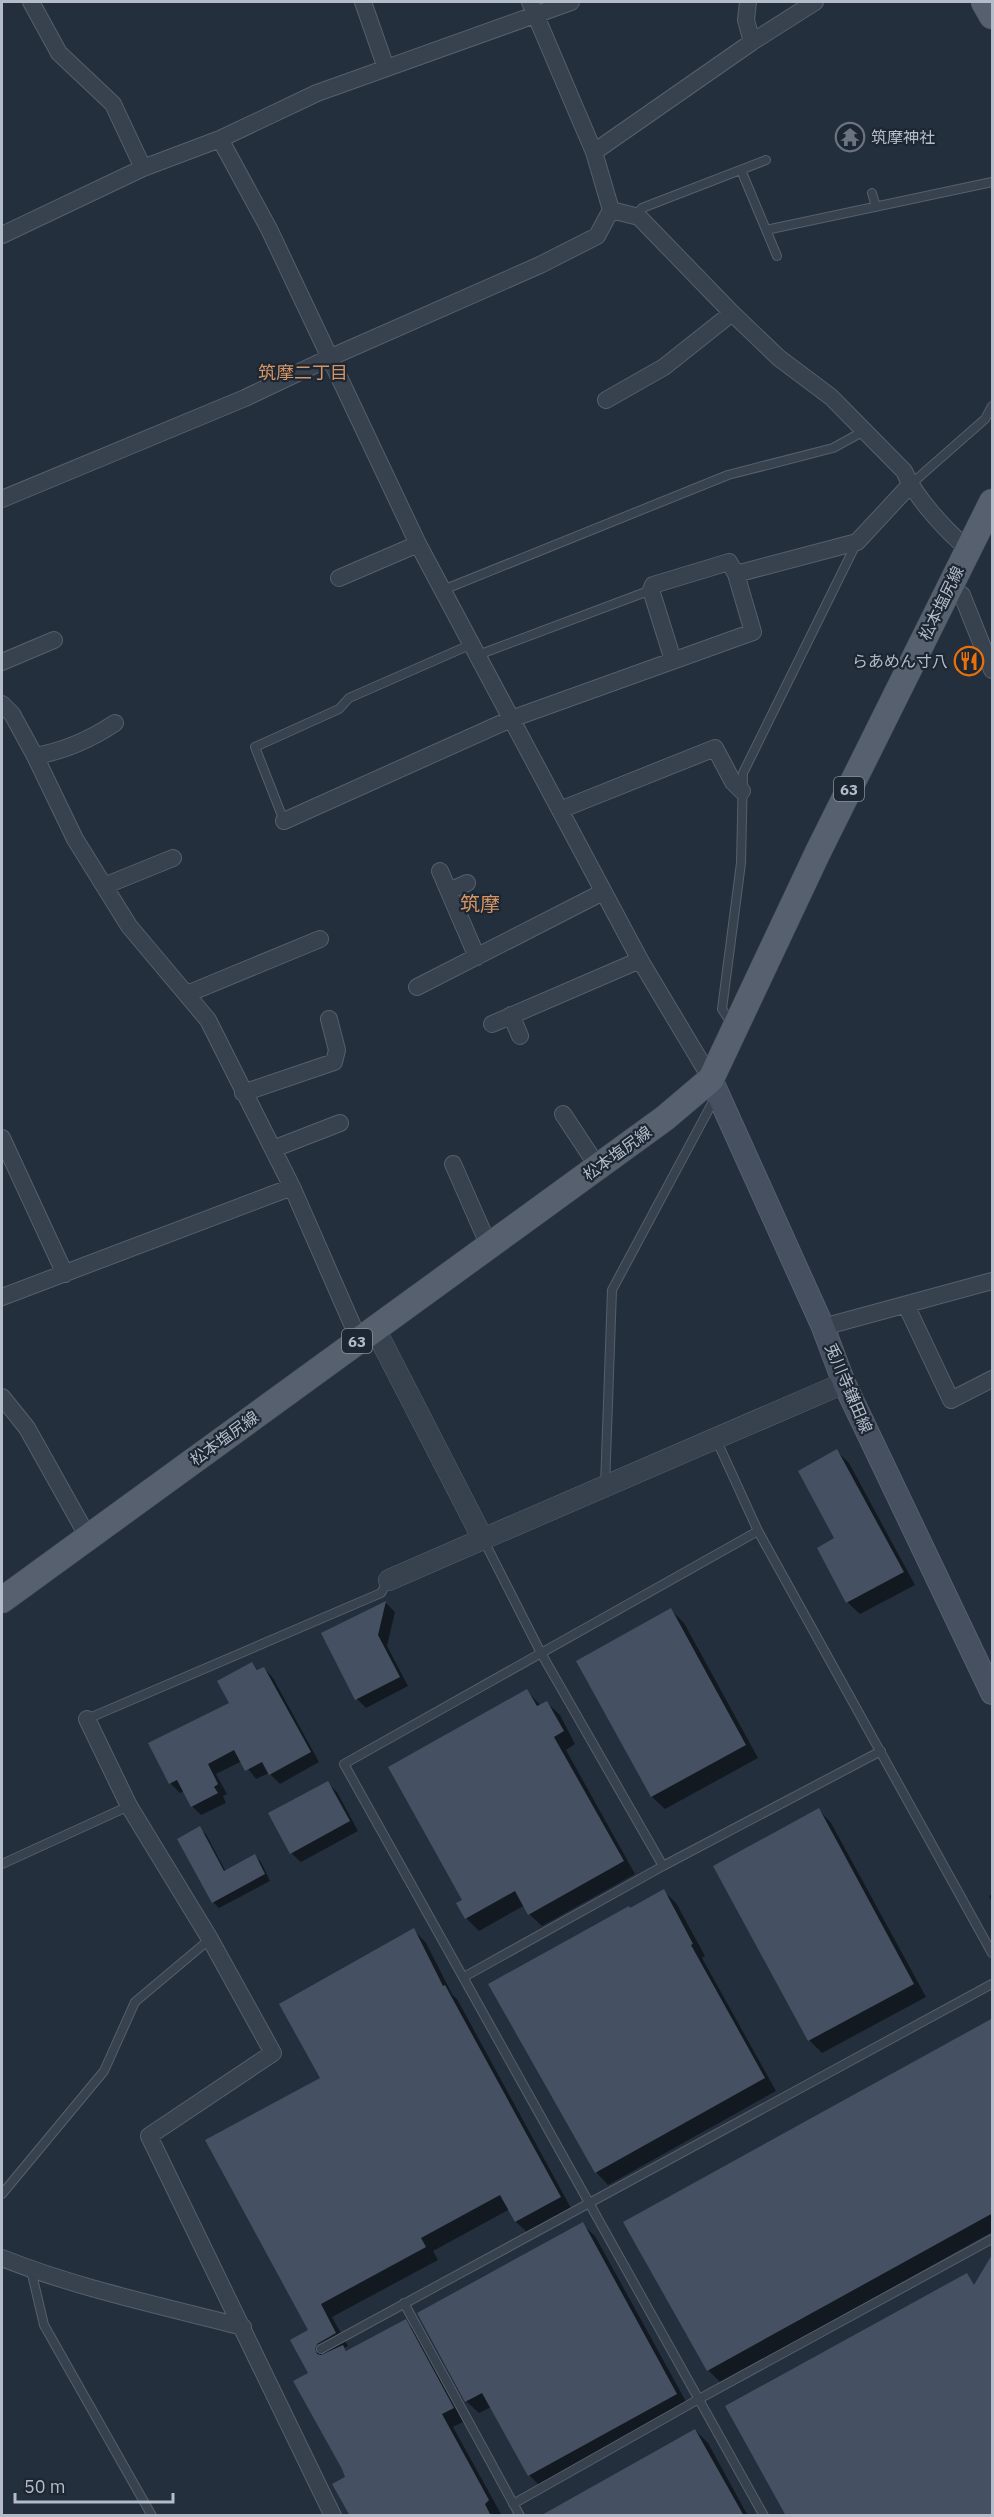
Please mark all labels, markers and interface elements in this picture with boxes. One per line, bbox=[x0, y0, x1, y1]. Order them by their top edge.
temple icon: 筑摩神社 bbox=[834, 121, 866, 153]
place label: 筑摩神社 bbox=[871, 127, 935, 147]
district label: 筑摩二丁目 bbox=[258, 361, 348, 384]
street label: 松本塩尻線 bbox=[914, 563, 968, 643]
restaurant icon: らあめん寸八 bbox=[953, 645, 985, 677]
place label: らあめん寸八 bbox=[852, 651, 948, 671]
road number: 63 bbox=[834, 777, 864, 801]
district label: 筑摩 bbox=[460, 890, 500, 917]
street label: 松本塩尻線 bbox=[579, 1121, 655, 1185]
road number: 63 bbox=[342, 1329, 372, 1353]
street label: 兎川寺鎌田線 bbox=[821, 1340, 877, 1436]
street label: 松本塩尻線 bbox=[186, 1406, 262, 1470]
scale bar bbox=[15, 2466, 172, 2504]
text: 50 m bbox=[24, 2475, 66, 2498]

